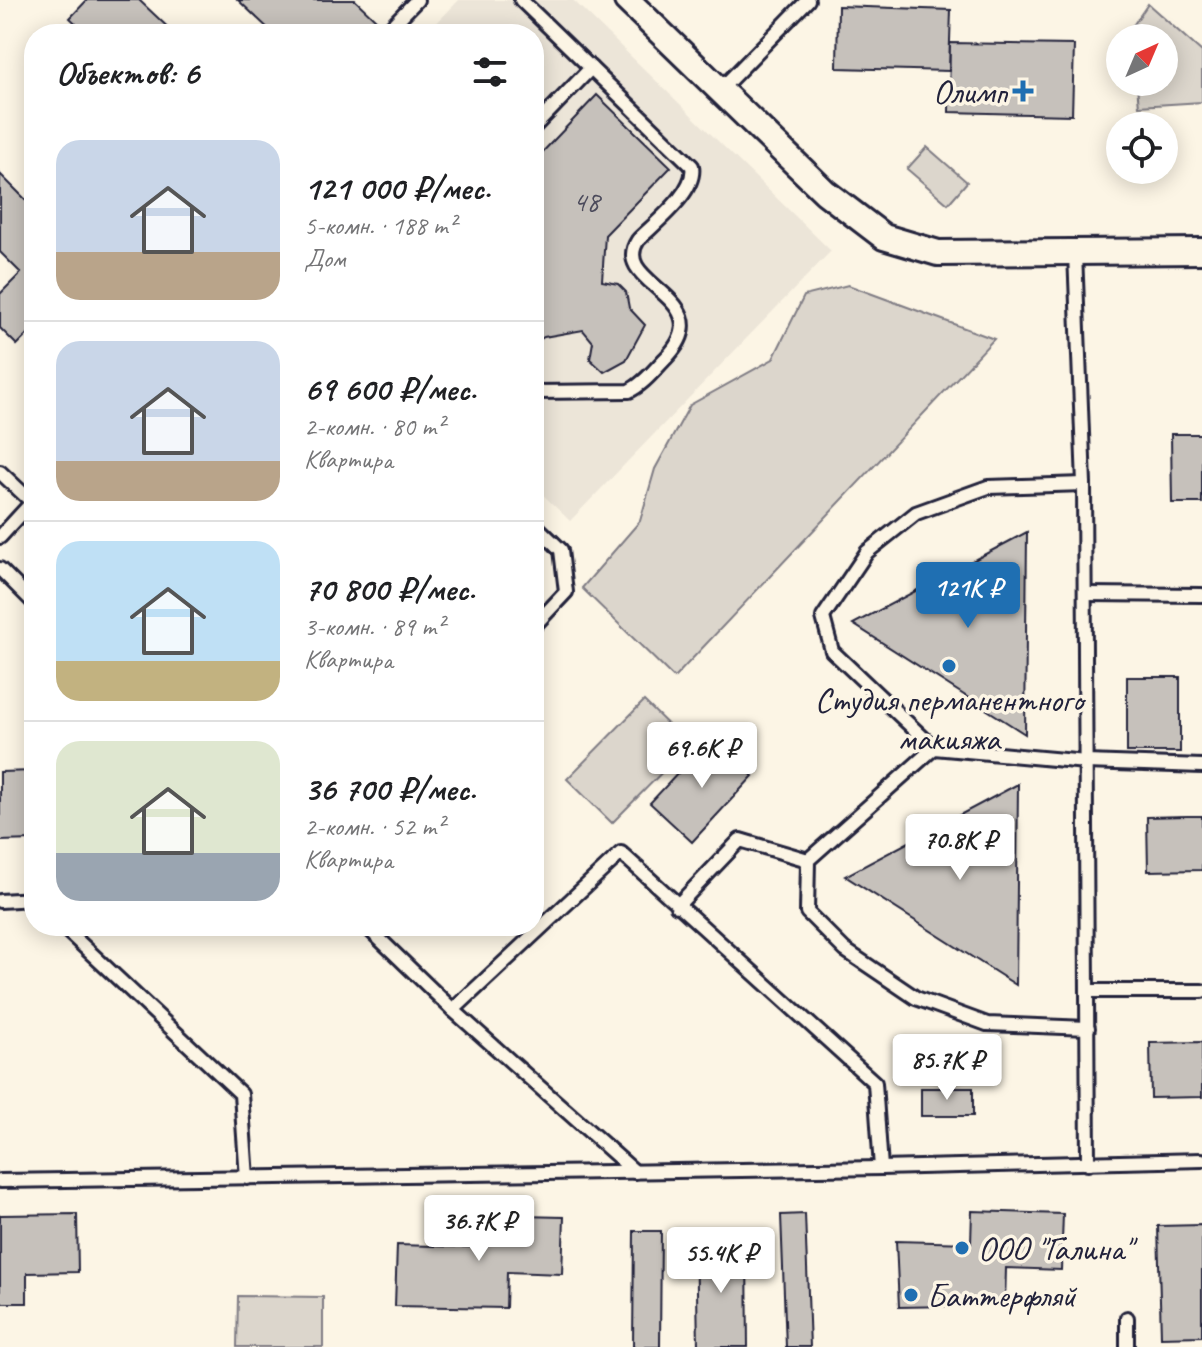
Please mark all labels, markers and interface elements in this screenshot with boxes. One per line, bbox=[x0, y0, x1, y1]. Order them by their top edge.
north arrow bbox=[1106, 24, 1178, 96]
map controls bbox=[1106, 24, 1178, 184]
icon: filters bbox=[468, 50, 512, 94]
text: Объектов: 6 bbox=[56, 51, 199, 94]
place label: Олимп bbox=[933, 70, 1008, 113]
marker: Олимп bbox=[1014, 82, 1032, 100]
button: locate bbox=[1106, 112, 1178, 184]
text: 121 000 ₽/мес. bbox=[304, 166, 491, 209]
icon: home bbox=[120, 172, 216, 268]
house number: 48 bbox=[573, 182, 602, 220]
text: 5-комн. · 188 m² bbox=[304, 209, 456, 242]
text: Дом bbox=[304, 242, 346, 275]
text: 69 600 ₽/мес. bbox=[304, 367, 476, 410]
icon: home bbox=[120, 373, 216, 469]
text: 2-комн. · 80 m² bbox=[304, 410, 444, 443]
text: Квартира bbox=[304, 443, 393, 476]
pin: 121K ₽ bbox=[903, 562, 1033, 630]
text: 70 800 ₽/мес. bbox=[304, 567, 475, 610]
text: 121K ₽ bbox=[934, 571, 1002, 604]
icon: home bbox=[120, 573, 216, 669]
text: 3-комн. · 89 m² bbox=[304, 610, 444, 643]
text: Квартира bbox=[304, 643, 393, 676]
marker: Студия перманентного макияжа bbox=[940, 657, 958, 675]
place label: Студия перманентного макияжа bbox=[815, 678, 1087, 760]
pin: 69.6K ₽ bbox=[628, 722, 776, 790]
text: 69.6K ₽ bbox=[665, 731, 739, 764]
text: 36 700 ₽/мес. bbox=[304, 767, 476, 810]
icon: home bbox=[120, 773, 216, 869]
text: 2-комн. · 52 m² bbox=[304, 810, 444, 843]
pin: 70.8K ₽ bbox=[886, 814, 1034, 882]
text: 70.8K ₽ bbox=[923, 823, 997, 856]
text: Квартира bbox=[304, 843, 393, 876]
pin: 85.7K ₽ bbox=[873, 1034, 1021, 1102]
text: 85.7K ₽ bbox=[911, 1043, 983, 1076]
pin: 36.7K ₽ bbox=[405, 1195, 553, 1263]
text: 36.7K ₽ bbox=[442, 1204, 516, 1237]
pin: 55.4K ₽ bbox=[647, 1227, 795, 1295]
place label: ООО "Галина" bbox=[978, 1227, 1139, 1270]
text: 55.4K ₽ bbox=[685, 1236, 757, 1269]
marker: ООО "Галина" bbox=[953, 1239, 971, 1257]
place label: Баттерфляй bbox=[927, 1274, 1077, 1317]
marker: Баттерфляй bbox=[902, 1286, 920, 1304]

